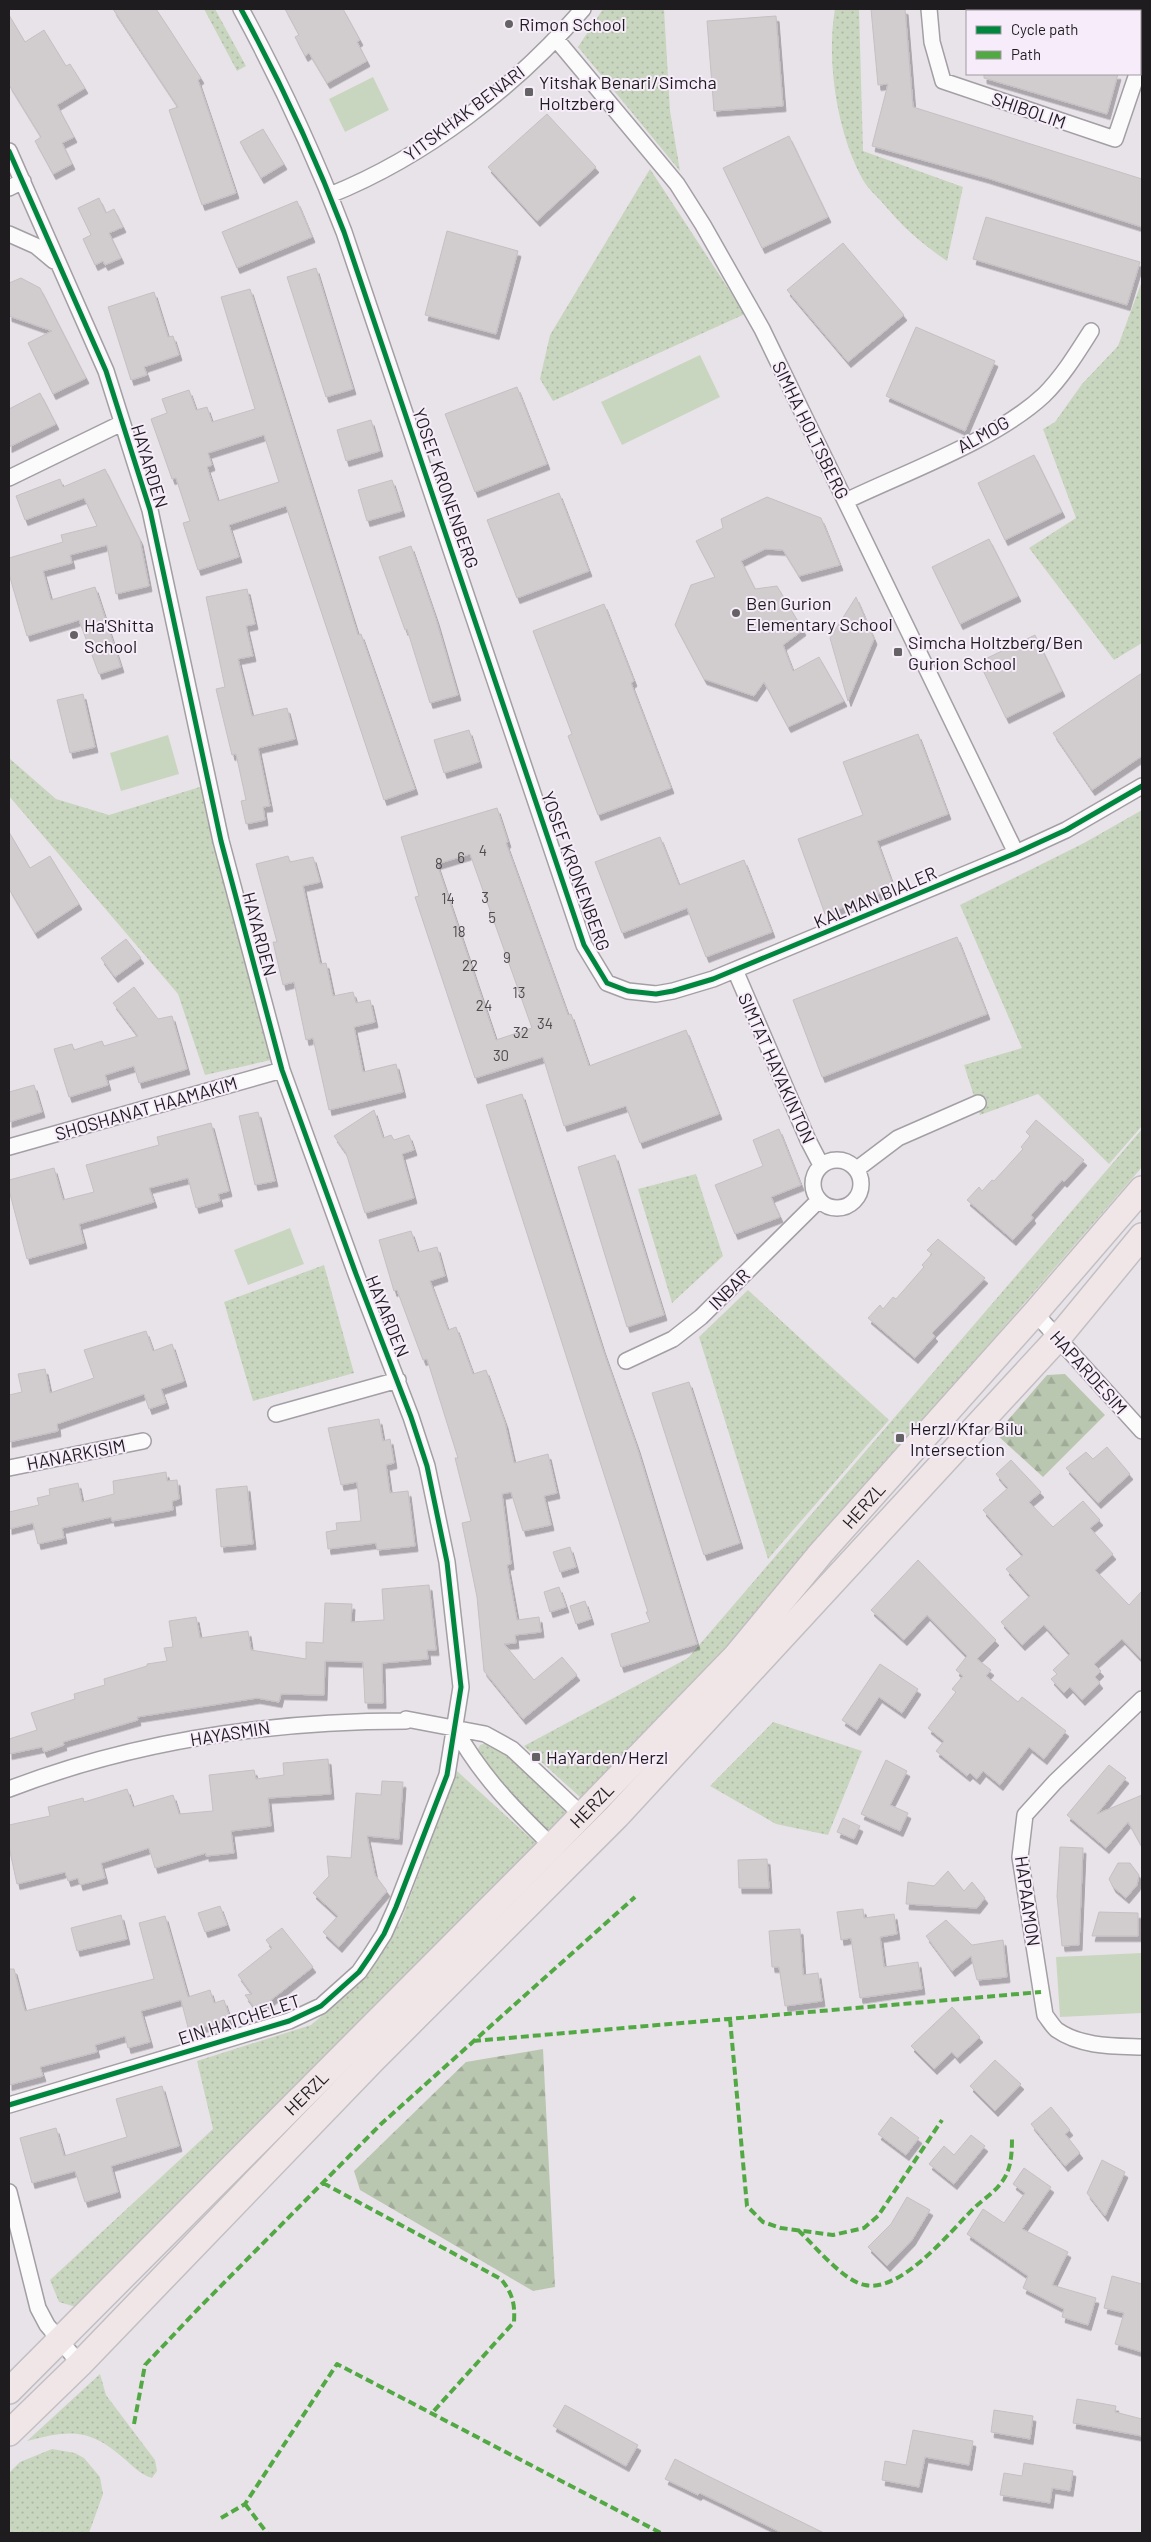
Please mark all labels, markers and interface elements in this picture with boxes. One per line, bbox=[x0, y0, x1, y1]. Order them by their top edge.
legend bbox=[966, 10, 1141, 75]
place label: Rimon School bbox=[519, 13, 626, 35]
marker: Rimon School bbox=[503, 18, 515, 30]
text: Cycle path bbox=[1011, 20, 1078, 38]
text: Path bbox=[1011, 45, 1041, 63]
street label: YITSKHAK BENARI bbox=[399, 61, 529, 165]
place label: Yitshak Benari/Simcha Holtzberg bbox=[539, 71, 717, 114]
marker: Yitshak Benari/Simcha Holtzberg bbox=[523, 86, 535, 98]
street label: SHIBOLIM bbox=[989, 87, 1069, 133]
street label: SIMHA HOLTSBERG bbox=[768, 357, 854, 503]
street label: YOSEF KRONENBERG bbox=[408, 405, 484, 571]
street label: ALMOG bbox=[953, 411, 1013, 457]
street label: HAYARDEN bbox=[127, 421, 173, 511]
place label: Ben Gurion Elementary School bbox=[746, 592, 893, 635]
marker: Ben Gurion Elementary School bbox=[730, 607, 742, 619]
place label: Ha'Shitta School bbox=[84, 614, 154, 657]
marker: Ha'Shitta School bbox=[68, 629, 80, 641]
place label: Simcha Holtzberg/Ben Gurion School bbox=[908, 631, 1083, 674]
marker: Simcha Holtzberg/Ben Gurion School bbox=[892, 646, 904, 658]
street label: YOSEF KRONENBERG bbox=[537, 788, 615, 954]
house number: 4 bbox=[479, 841, 487, 859]
house number: 6 bbox=[457, 848, 465, 866]
house number: 8 bbox=[435, 854, 443, 872]
street label: KALMAN BIALER bbox=[810, 861, 940, 933]
house number: 3 bbox=[481, 888, 489, 906]
street label: HAYARDEN bbox=[238, 889, 282, 979]
house number: 14 bbox=[441, 889, 455, 907]
house number: 5 bbox=[488, 908, 496, 926]
house number: 18 bbox=[452, 922, 466, 940]
house number: 9 bbox=[503, 948, 511, 966]
house number: 22 bbox=[462, 956, 478, 974]
house number: 13 bbox=[513, 983, 525, 1001]
street label: SIMTAT HAYAKINTON bbox=[734, 989, 820, 1147]
house number: 24 bbox=[476, 996, 492, 1014]
house number: 34 bbox=[537, 1014, 553, 1032]
house number: 32 bbox=[513, 1023, 529, 1041]
house number: 30 bbox=[493, 1046, 509, 1064]
street label: SHOSHANAT HAAMAKIM bbox=[52, 1071, 240, 1145]
street label: INBAR bbox=[704, 1264, 754, 1314]
street label: HAYARDEN bbox=[362, 1272, 414, 1360]
street label: HAPARDESIM bbox=[1046, 1326, 1132, 1418]
place label: Herzl/Kfar Bilu Intersection bbox=[910, 1417, 1023, 1460]
marker: Herzl/Kfar Bilu Intersection bbox=[894, 1432, 906, 1444]
street label: HANARKISIM bbox=[25, 1434, 127, 1474]
street label: HERZL bbox=[837, 1478, 889, 1533]
street label: HAYASMIN bbox=[188, 1716, 272, 1750]
place label: HaYarden/Herzl bbox=[546, 1746, 668, 1768]
marker: HaYarden/Herzl bbox=[530, 1751, 542, 1763]
street label: HERZL bbox=[565, 1778, 618, 1832]
street label: HAPAAMON bbox=[1011, 1854, 1045, 1948]
street label: EIN HATCHELET bbox=[175, 1989, 303, 2049]
street label: HERZL bbox=[279, 2066, 333, 2120]

